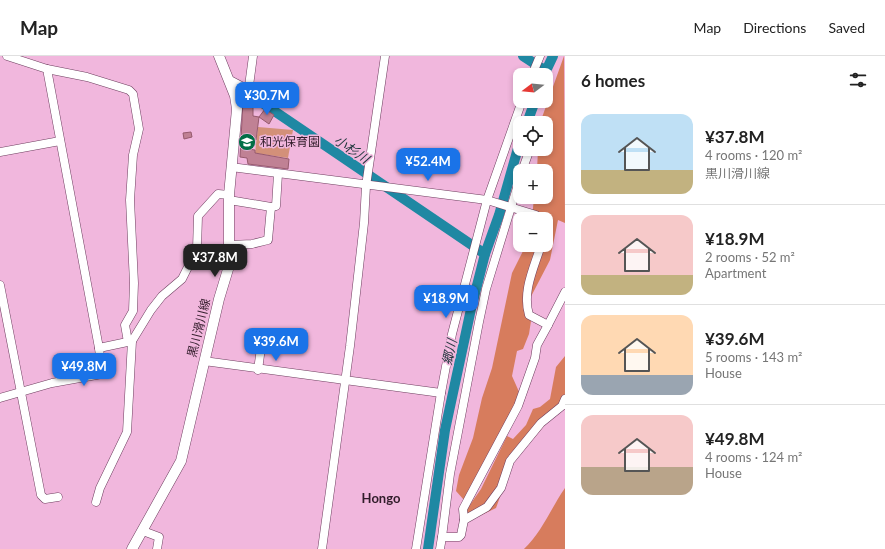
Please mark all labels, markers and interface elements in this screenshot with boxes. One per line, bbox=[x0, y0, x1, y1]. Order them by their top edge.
text: Map bbox=[20, 16, 58, 39]
text: Map bbox=[694, 19, 721, 36]
text: Directions bbox=[743, 19, 806, 36]
text: Saved bbox=[828, 19, 865, 36]
north arrow bbox=[513, 68, 553, 108]
map controls bbox=[513, 68, 553, 252]
icon: filters bbox=[847, 69, 869, 91]
text: 6 homes bbox=[581, 70, 645, 91]
pin: ¥30.7M bbox=[234, 82, 300, 116]
text: ¥30.7M bbox=[244, 87, 290, 103]
button: locate bbox=[513, 116, 553, 156]
text: ¥37.8M bbox=[705, 126, 765, 147]
icon: home bbox=[613, 130, 661, 178]
water label: 小杉川 bbox=[331, 131, 374, 168]
school or university icon: 和光保育園 bbox=[237, 132, 257, 152]
place label: 和光保育園 bbox=[260, 134, 320, 149]
text: 4 rooms · 120 m² bbox=[705, 147, 802, 163]
pin: ¥52.4M bbox=[395, 148, 461, 182]
text: ¥52.4M bbox=[405, 153, 451, 169]
button: + bbox=[513, 164, 553, 204]
text: 黒川滑川線 bbox=[705, 165, 770, 181]
button: − bbox=[513, 212, 553, 252]
text: ¥18.9M bbox=[705, 228, 765, 249]
icon: home bbox=[613, 231, 661, 279]
pin: ¥37.8M bbox=[182, 244, 248, 278]
text: ¥37.8M bbox=[192, 249, 238, 265]
text: 2 rooms · 52 m² bbox=[705, 249, 795, 265]
text: Apartment bbox=[705, 265, 766, 281]
pin: ¥18.9M bbox=[413, 285, 479, 319]
text: ¥18.9M bbox=[423, 290, 469, 306]
street label: 黒川滑川線 bbox=[184, 297, 213, 359]
pin: ¥39.6M bbox=[243, 328, 309, 362]
text: ¥39.6M bbox=[705, 328, 765, 349]
icon: home bbox=[613, 331, 661, 379]
text: ¥39.6M bbox=[253, 333, 299, 349]
water label: 郷川 bbox=[438, 336, 460, 366]
text: 5 rooms · 143 m² bbox=[705, 349, 802, 365]
pin: ¥49.8M bbox=[51, 353, 117, 387]
text: ¥49.8M bbox=[61, 358, 107, 374]
text: House bbox=[705, 365, 742, 381]
text: ¥49.8M bbox=[705, 428, 765, 449]
icon: home bbox=[613, 431, 661, 479]
text: 4 rooms · 124 m² bbox=[705, 449, 802, 465]
text: House bbox=[705, 465, 742, 481]
district label: Hongo bbox=[362, 490, 401, 506]

